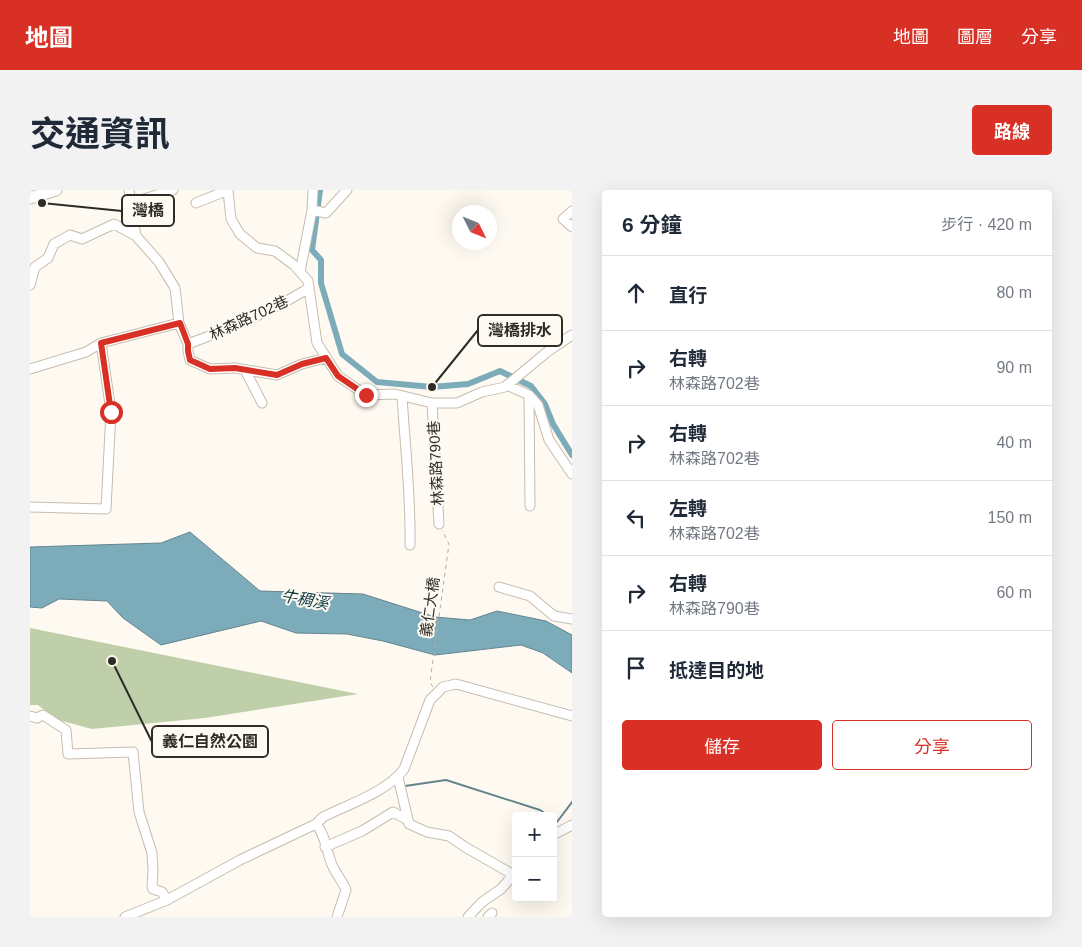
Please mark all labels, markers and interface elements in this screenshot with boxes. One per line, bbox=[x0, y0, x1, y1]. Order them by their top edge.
text: 地圖 bbox=[25, 24, 73, 51]
text: 地圖 bbox=[893, 27, 929, 47]
text: 圖層 bbox=[957, 27, 993, 47]
text: 分享 bbox=[1021, 27, 1057, 47]
button: 路線 bbox=[972, 105, 1052, 155]
text: 交通資訊 bbox=[30, 114, 170, 153]
callout: 灣橋 bbox=[122, 195, 174, 226]
text: 灣橋 bbox=[132, 202, 164, 219]
north arrow bbox=[452, 205, 497, 250]
text: 6 分鐘 bbox=[622, 213, 682, 236]
text: 步行 · 420 m bbox=[941, 216, 1032, 233]
icon: ahead bbox=[622, 279, 650, 307]
text: 80 m bbox=[996, 284, 1032, 301]
text: 直行 bbox=[669, 285, 707, 306]
street label: 林森路702巷 bbox=[207, 292, 291, 343]
callout: 灣橋排水 bbox=[478, 315, 562, 346]
text: 灣橋排水 bbox=[488, 322, 552, 339]
text: 右轉 bbox=[669, 348, 707, 369]
icon: right bbox=[622, 354, 650, 382]
text: 90 m bbox=[996, 359, 1032, 376]
text: 林森路702巷 bbox=[669, 375, 760, 392]
route end bbox=[355, 384, 378, 407]
route start bbox=[100, 401, 123, 424]
street label: 林森路790巷 bbox=[425, 420, 446, 506]
text: 右轉 bbox=[669, 423, 707, 444]
icon: right bbox=[622, 429, 650, 457]
text: 40 m bbox=[996, 434, 1032, 451]
text: 林森路702巷 bbox=[669, 450, 760, 467]
text: 左轉 bbox=[669, 498, 707, 519]
icon: left bbox=[622, 504, 650, 532]
text: 150 m bbox=[988, 509, 1032, 526]
text: 林森路702巷 bbox=[669, 525, 760, 542]
text: 右轉 bbox=[669, 573, 707, 594]
street label: 義仁大橋 bbox=[417, 576, 442, 638]
icon: right bbox=[622, 579, 650, 607]
text: 60 m bbox=[996, 584, 1032, 601]
water label: 牛稠溪 bbox=[280, 587, 332, 612]
text: 林森路790巷 bbox=[669, 600, 760, 617]
icon: arrive bbox=[622, 654, 650, 682]
text: 抵達目的地 bbox=[669, 660, 764, 681]
button: 儲存 bbox=[622, 720, 822, 770]
button: 分享 bbox=[832, 720, 1032, 770]
callout: 義仁自然公園 bbox=[152, 726, 268, 757]
text: 義仁自然公園 bbox=[162, 732, 258, 750]
map controls bbox=[512, 812, 557, 902]
button: + bbox=[512, 812, 557, 857]
button: − bbox=[512, 857, 557, 902]

